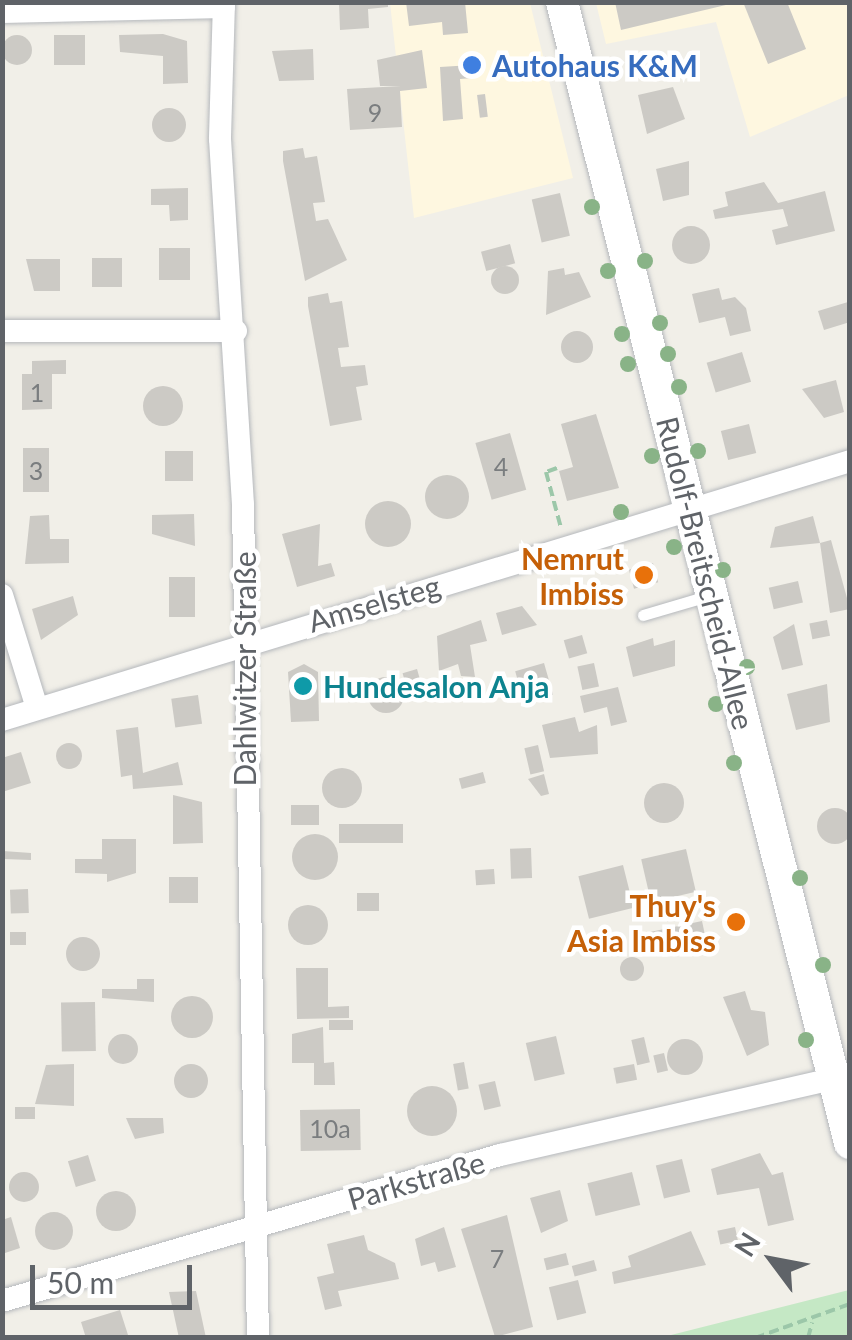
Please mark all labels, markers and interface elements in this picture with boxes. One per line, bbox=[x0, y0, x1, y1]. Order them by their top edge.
place label: Autohaus K&M bbox=[492, 47, 698, 83]
marker: Autohaus K&M bbox=[461, 54, 483, 76]
house number: 9 bbox=[368, 97, 382, 127]
house number: 1 bbox=[30, 377, 44, 407]
street label: Rudolf-Breitscheid-Allee bbox=[650, 413, 762, 733]
house number: 4 bbox=[494, 451, 508, 481]
house number: 3 bbox=[29, 455, 43, 485]
place label: Nemrut Imbiss bbox=[521, 540, 624, 610]
street label: Dahlwitzer Straße bbox=[226, 551, 262, 787]
marker: Nemrut Imbiss bbox=[633, 564, 655, 586]
street label: Amselsteg bbox=[304, 567, 444, 639]
place label: Hundesalon Anja bbox=[323, 668, 551, 704]
marker: Hundesalon Anja bbox=[292, 675, 314, 697]
place label: Thuy's Asia Imbiss bbox=[567, 887, 716, 958]
marker: Thuy's Asia Imbiss bbox=[725, 911, 747, 933]
house number: 10a bbox=[309, 1113, 351, 1143]
street label: Parkstraße bbox=[343, 1143, 489, 1217]
north arrow bbox=[722, 1210, 822, 1310]
text: N bbox=[726, 1226, 767, 1262]
house number: 7 bbox=[490, 1243, 504, 1273]
scale bar bbox=[35, 1245, 198, 1307]
text: 50 m bbox=[47, 1264, 114, 1300]

